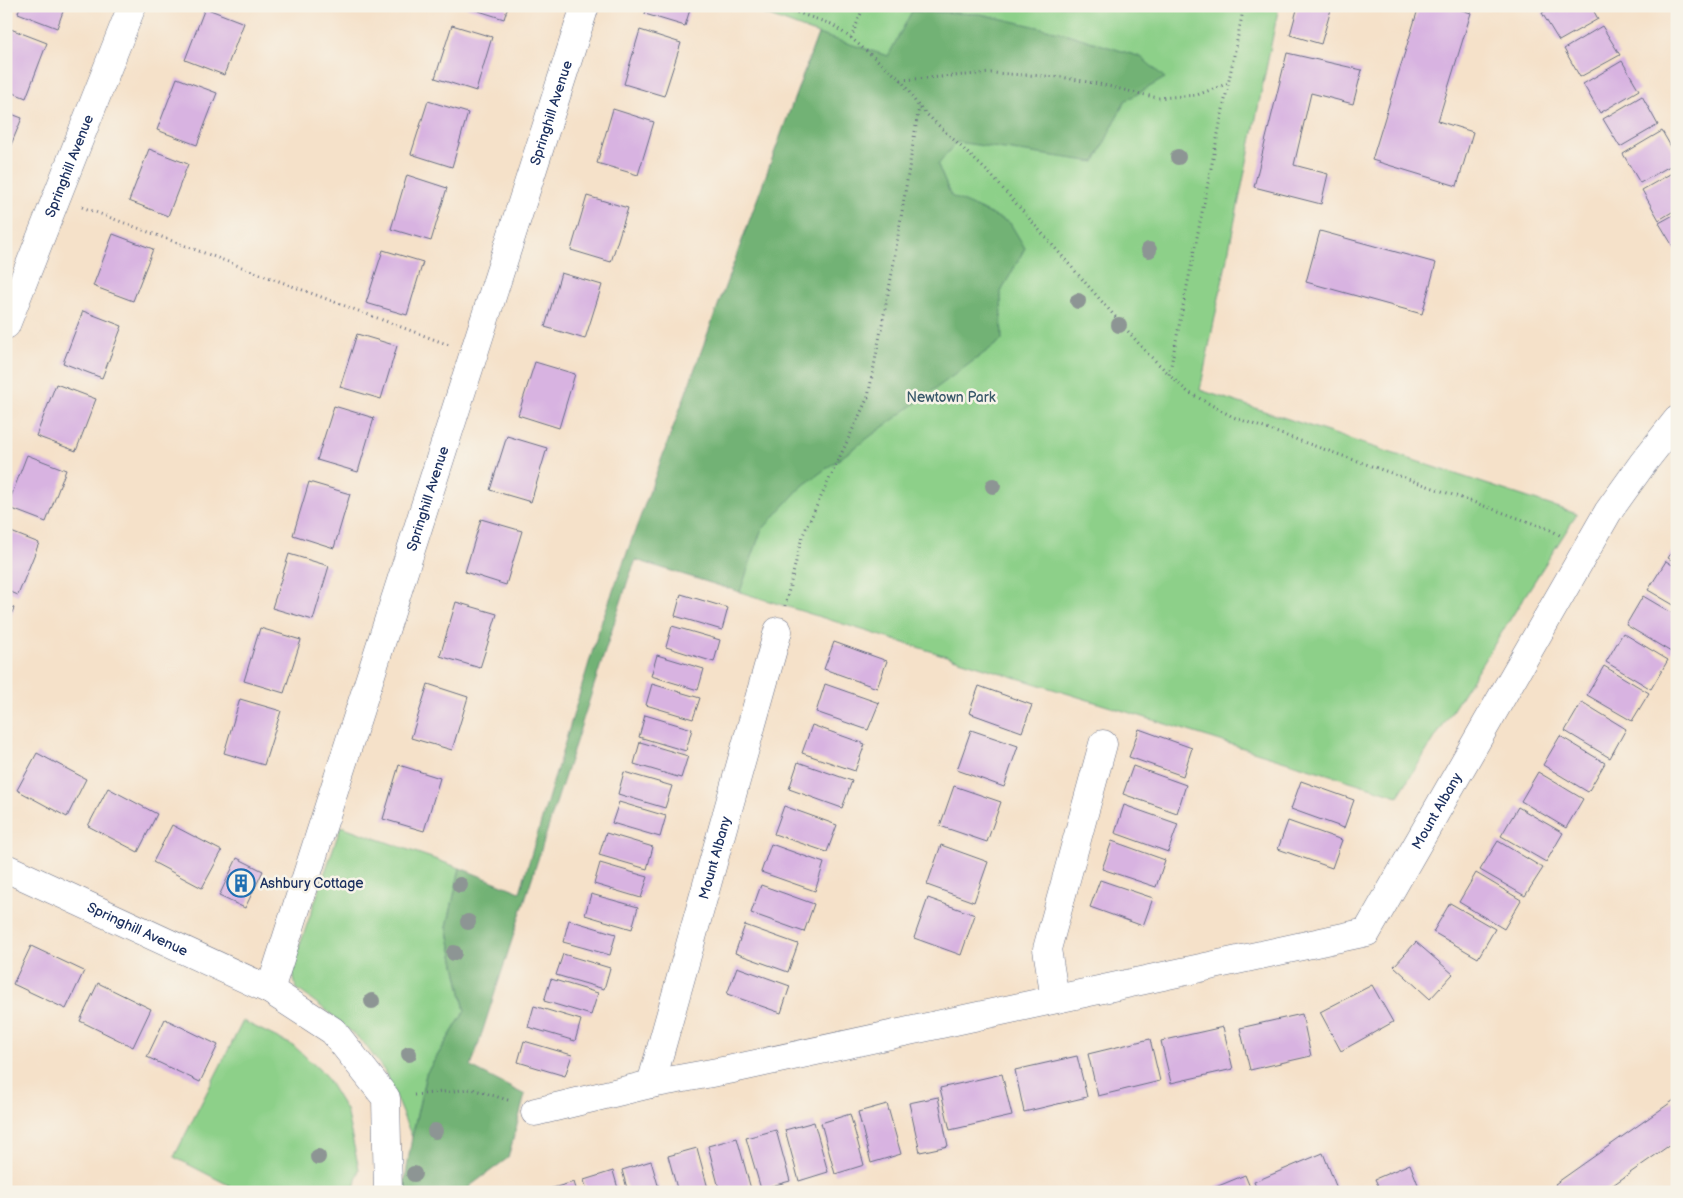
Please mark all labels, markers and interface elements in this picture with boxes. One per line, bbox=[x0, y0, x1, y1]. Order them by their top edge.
street label: Springhill Avenue bbox=[527, 58, 576, 168]
street label: Springhill Avenue bbox=[41, 112, 97, 220]
park label: Newtown Park bbox=[906, 389, 996, 406]
street label: Springhill Avenue bbox=[403, 444, 453, 553]
street label: Mount Albany bbox=[1408, 769, 1466, 852]
street label: Mount Albany bbox=[695, 814, 735, 901]
building icon: Ashbury Cottage bbox=[226, 868, 256, 898]
place label: Ashbury Cottage bbox=[260, 875, 364, 892]
street label: Springhill Avenue bbox=[84, 899, 190, 960]

